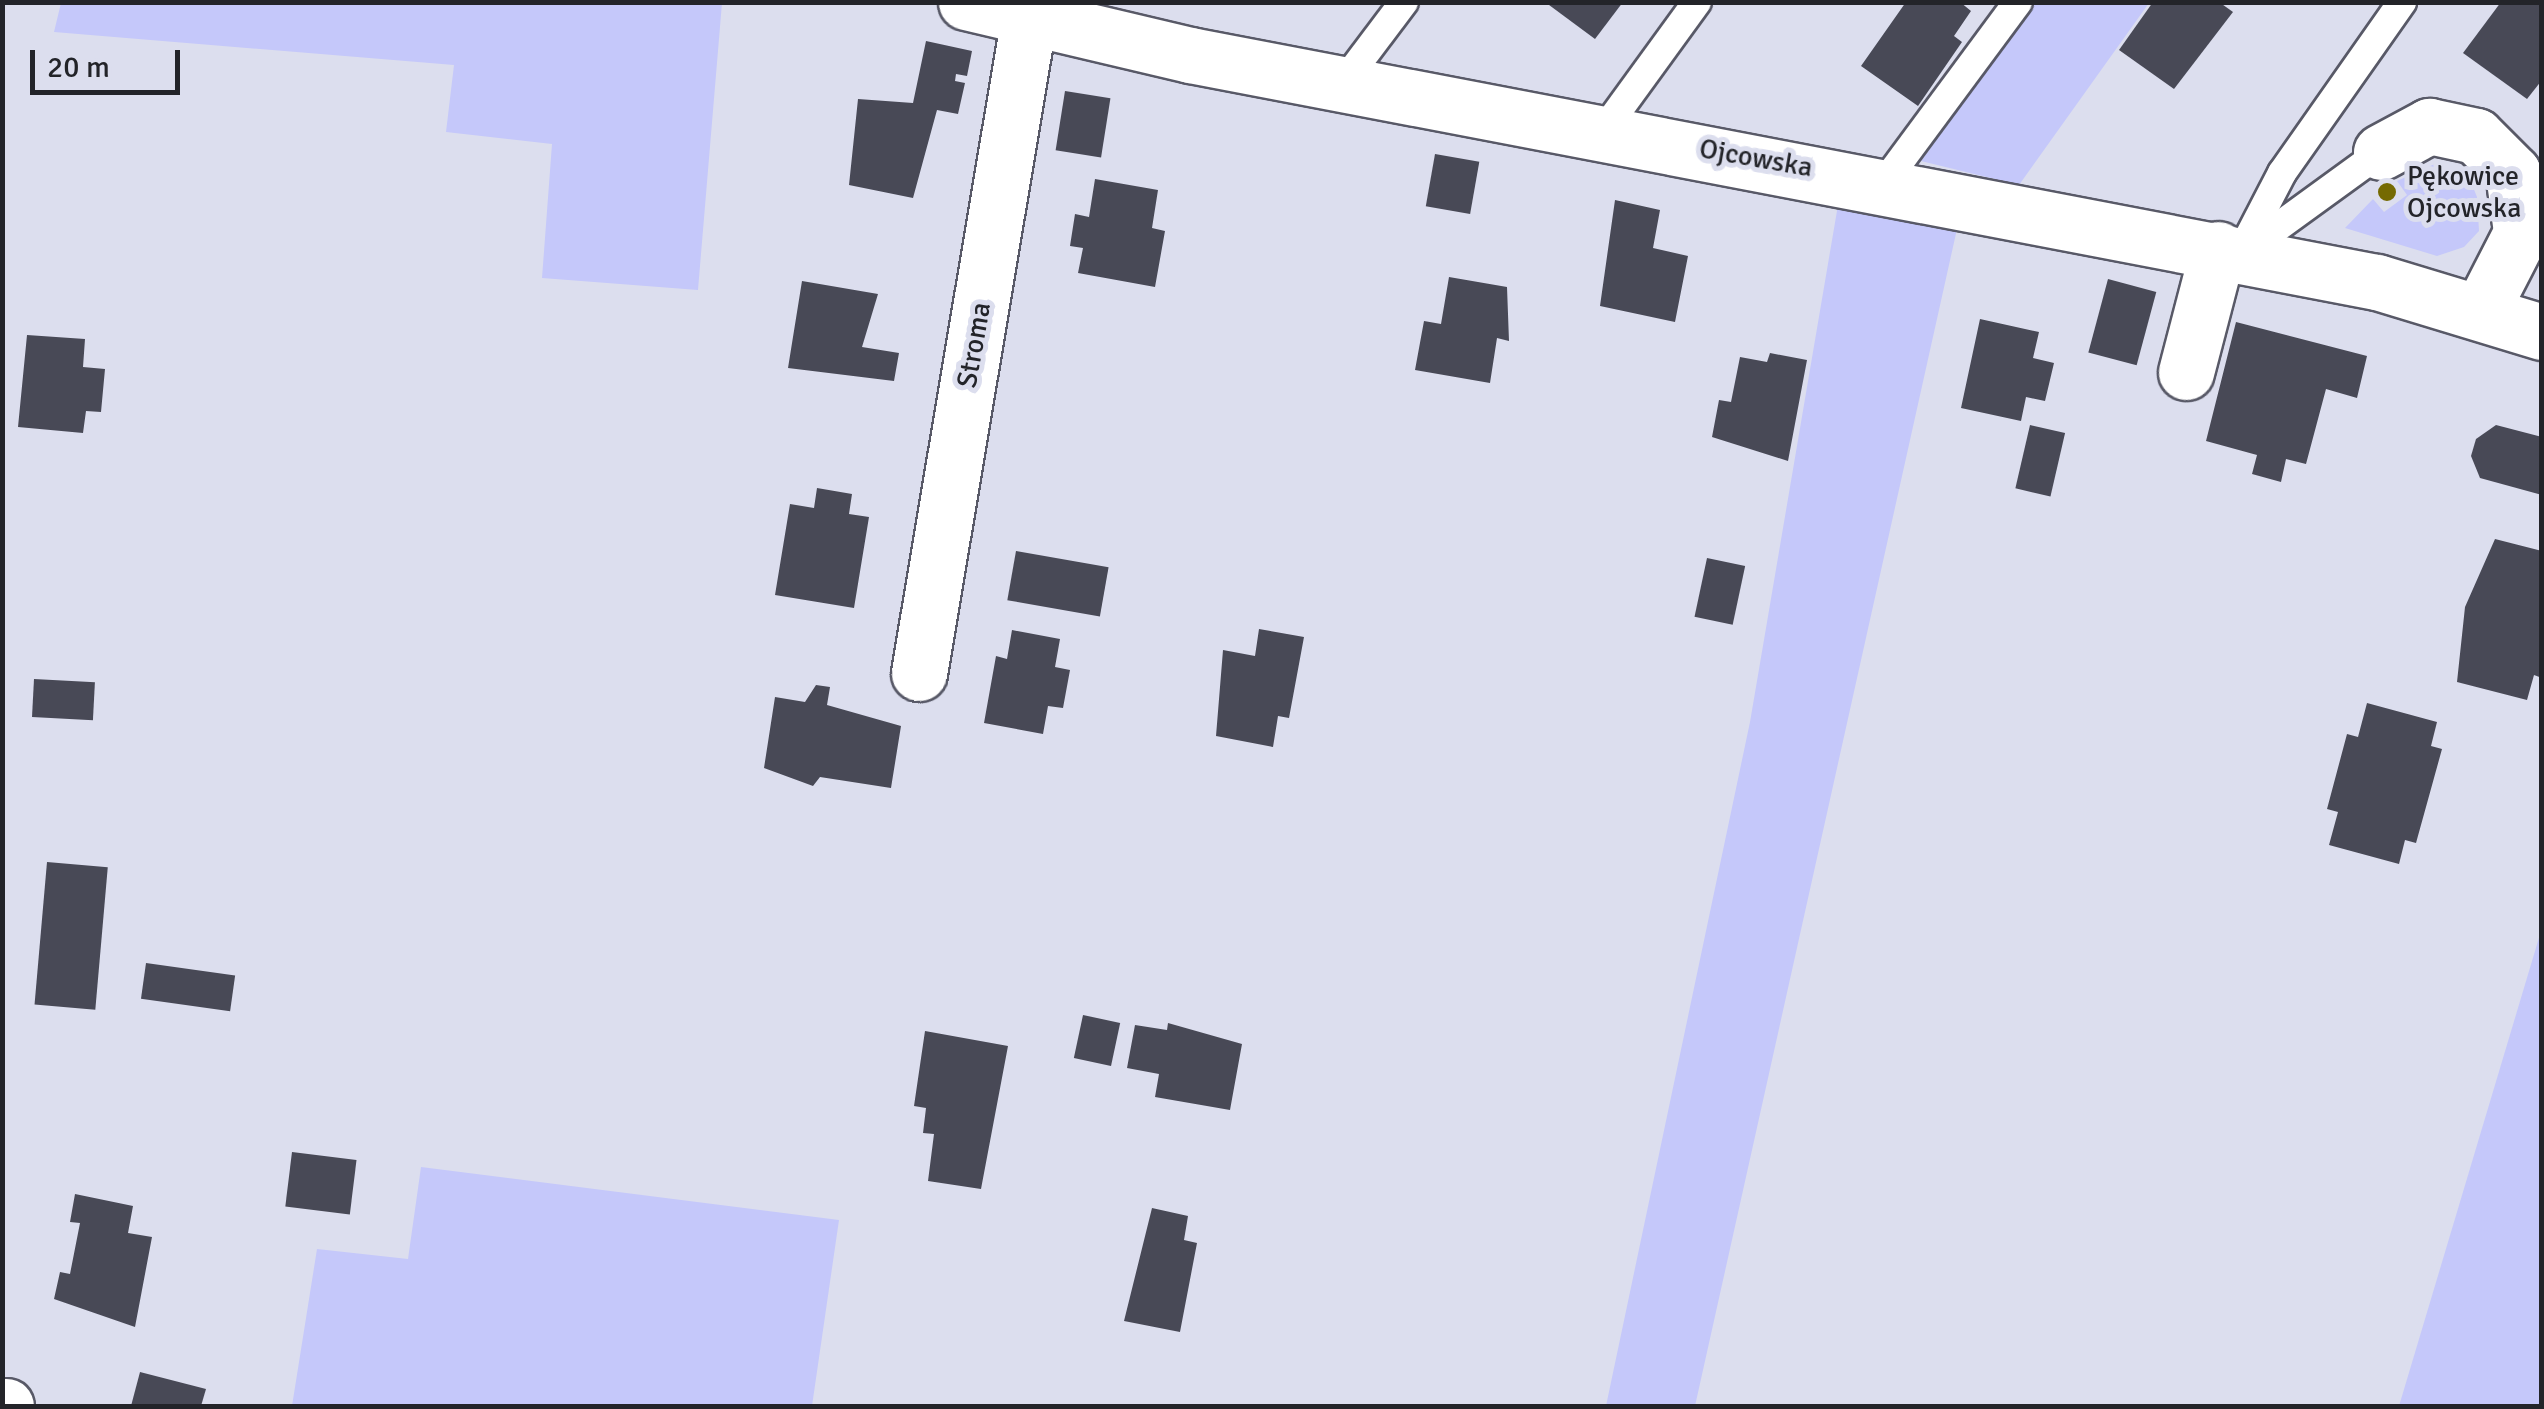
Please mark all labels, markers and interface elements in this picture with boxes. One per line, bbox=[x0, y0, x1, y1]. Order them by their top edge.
scale bar bbox=[35, 30, 185, 92]
text: 20 m bbox=[47, 49, 110, 86]
street label: Ojcowska bbox=[1697, 132, 1815, 184]
place label: Pękowice Ojcowska bbox=[2407, 159, 2521, 225]
marker: Pękowice Ojcowska bbox=[2376, 181, 2398, 203]
street label: Stroma bbox=[950, 300, 998, 390]

